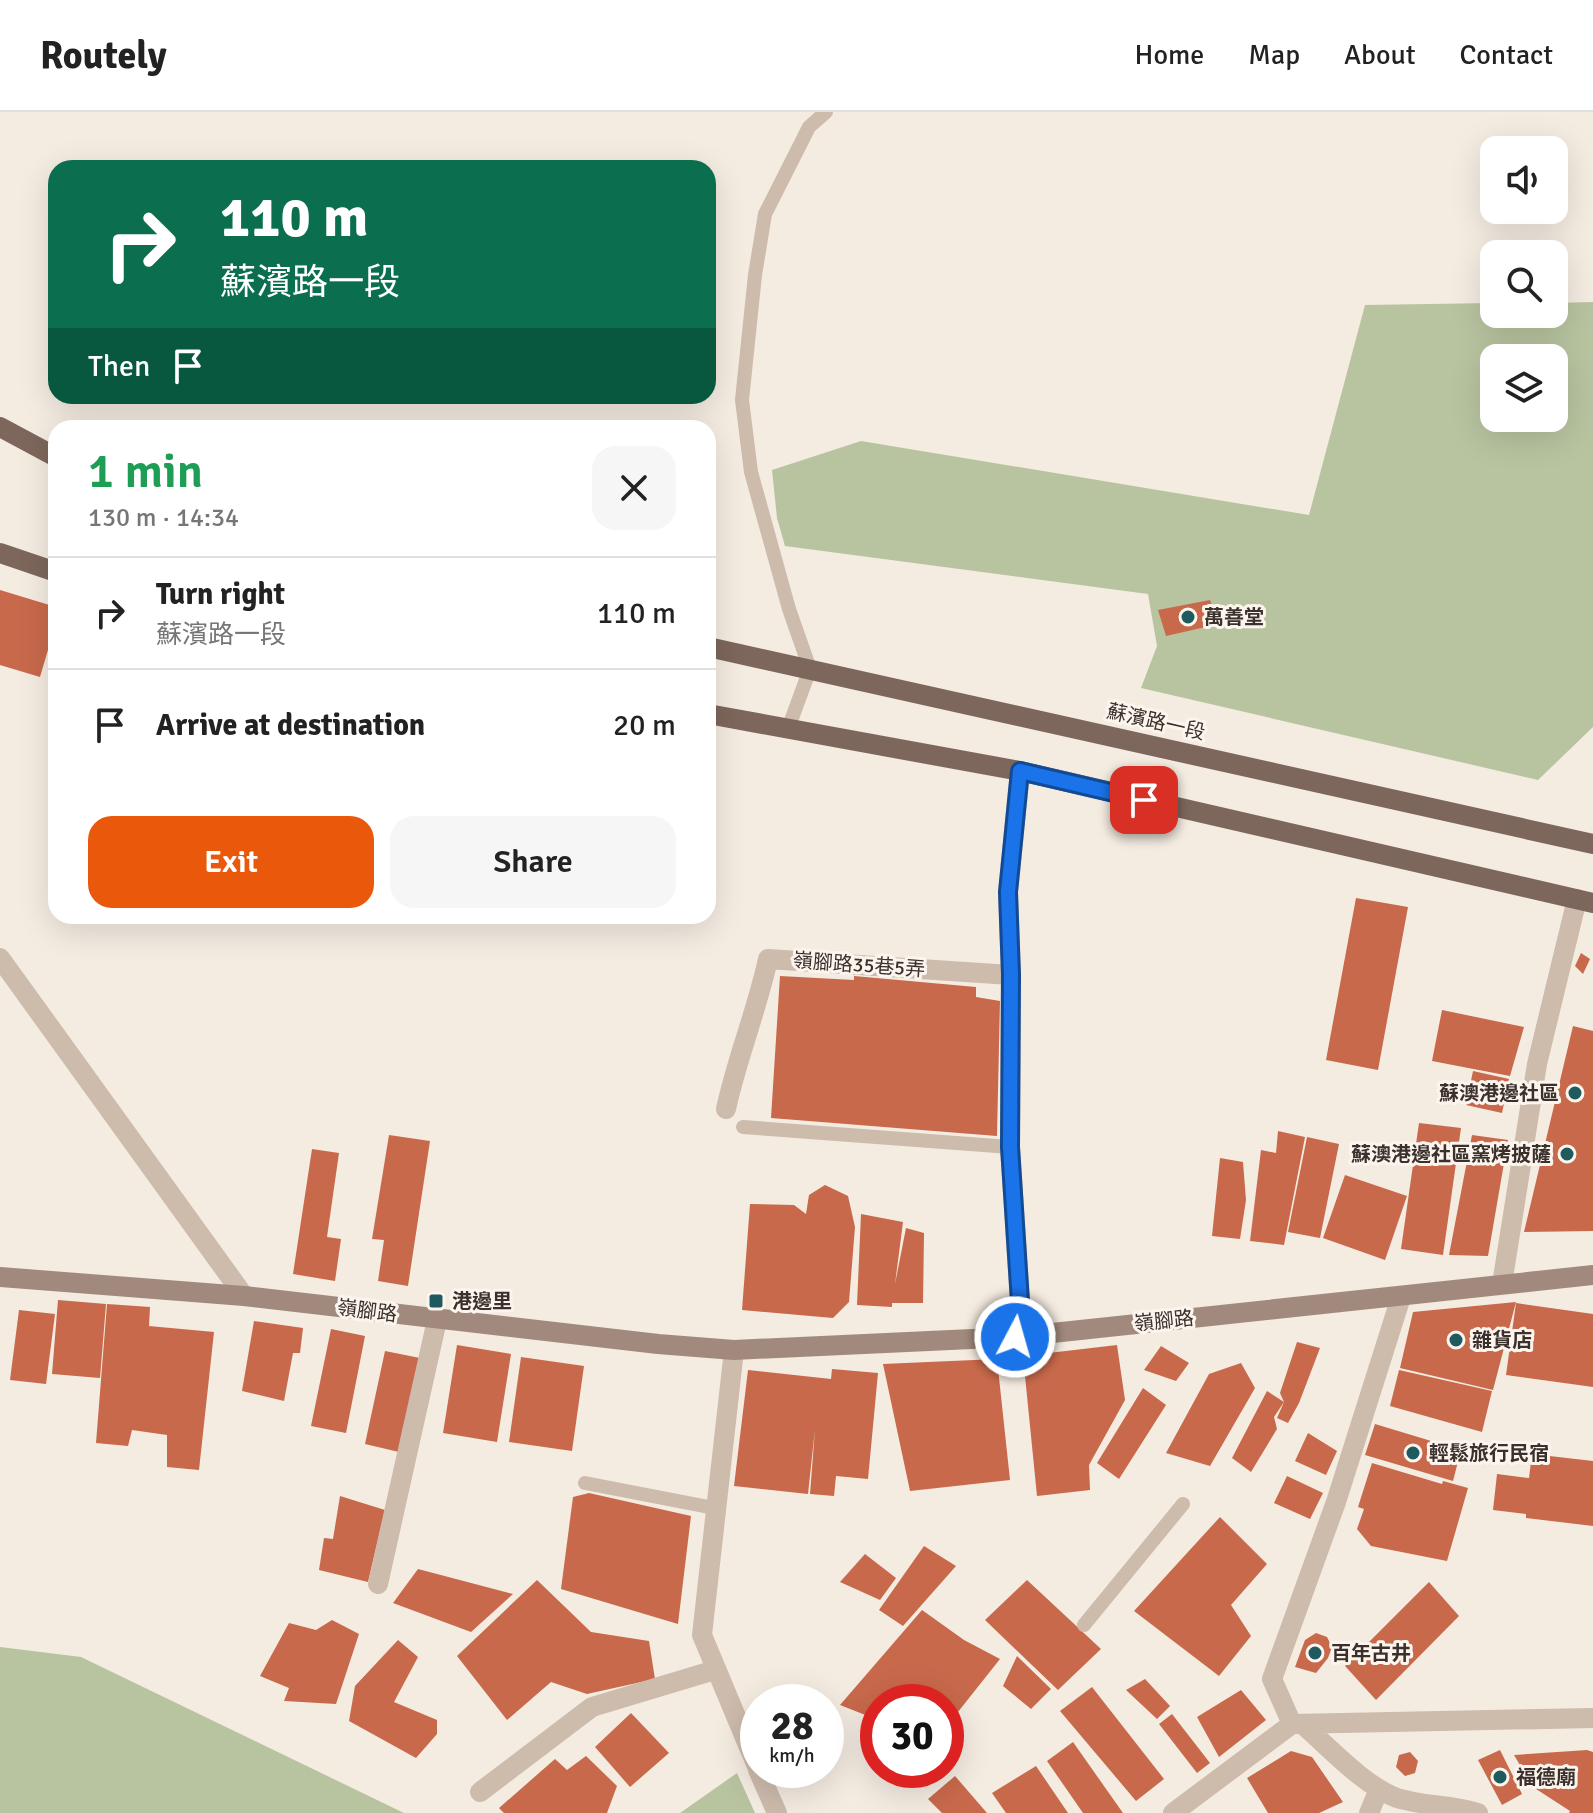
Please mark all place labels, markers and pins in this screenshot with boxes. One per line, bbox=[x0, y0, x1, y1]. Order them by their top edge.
place label: 萬善堂 bbox=[1204, 605, 1264, 630]
marker: 萬善堂 bbox=[1179, 608, 1197, 626]
pin bbox=[1110, 766, 1178, 834]
place label: 蘇澳港邊社區 bbox=[1439, 1081, 1559, 1106]
marker: 蘇澳港邊社區 bbox=[1566, 1084, 1584, 1102]
place label: 蘇澳港邊社區窯烤披薩 bbox=[1351, 1142, 1551, 1167]
marker: 蘇澳港邊社區窯烤披薩 bbox=[1558, 1145, 1576, 1163]
place label: 港邊里 bbox=[452, 1289, 512, 1314]
marker: 港邊里 bbox=[427, 1292, 445, 1310]
place label: 雜貨店 bbox=[1472, 1328, 1532, 1353]
marker: 雜貨店 bbox=[1447, 1331, 1465, 1349]
place label: 輕鬆旅行民宿 bbox=[1429, 1441, 1549, 1466]
marker: 輕鬆旅行民宿 bbox=[1404, 1444, 1422, 1462]
place label: 百年古井 bbox=[1331, 1641, 1411, 1666]
marker: 百年古井 bbox=[1306, 1644, 1324, 1662]
place label: 福德廟 bbox=[1516, 1765, 1576, 1790]
marker: 福德廟 bbox=[1491, 1768, 1509, 1786]

